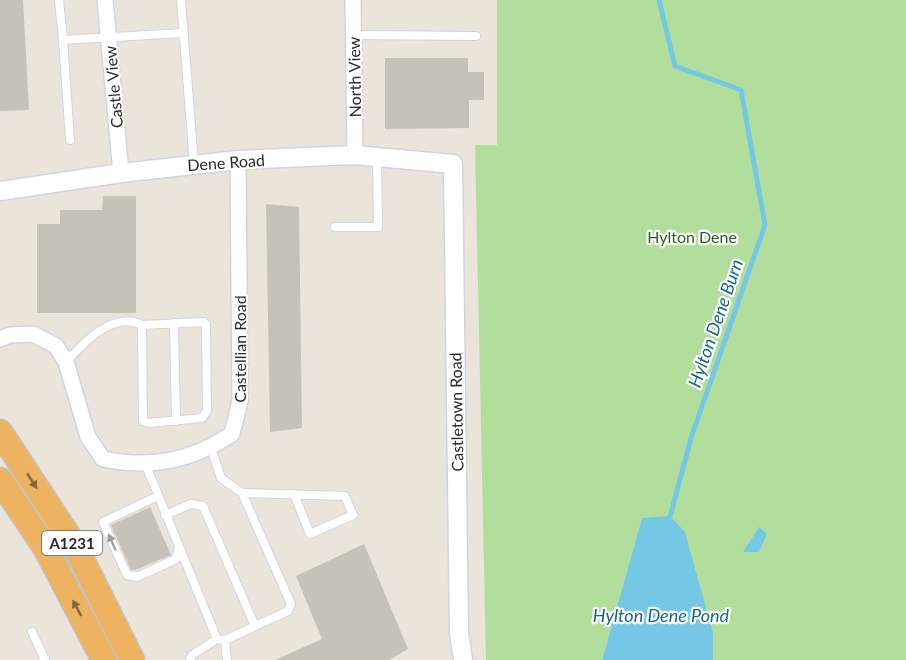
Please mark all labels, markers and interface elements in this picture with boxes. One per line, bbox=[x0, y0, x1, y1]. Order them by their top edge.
street label: North View bbox=[344, 36, 364, 117]
street label: Castle View bbox=[100, 45, 126, 129]
street label: Dene Road bbox=[187, 150, 265, 174]
park label: Hylton Dene bbox=[647, 227, 737, 246]
water label: Hylton Dene Burn bbox=[683, 256, 747, 390]
street label: Castellian Road bbox=[230, 295, 249, 403]
street label: Castletown Road bbox=[445, 352, 467, 472]
one-way arrow bbox=[26, 473, 38, 489]
road number: A1231 bbox=[42, 531, 102, 555]
one-way arrow bbox=[107, 533, 116, 551]
one-way arrow bbox=[72, 599, 82, 616]
water label: Hylton Dene Pond bbox=[593, 604, 730, 626]

